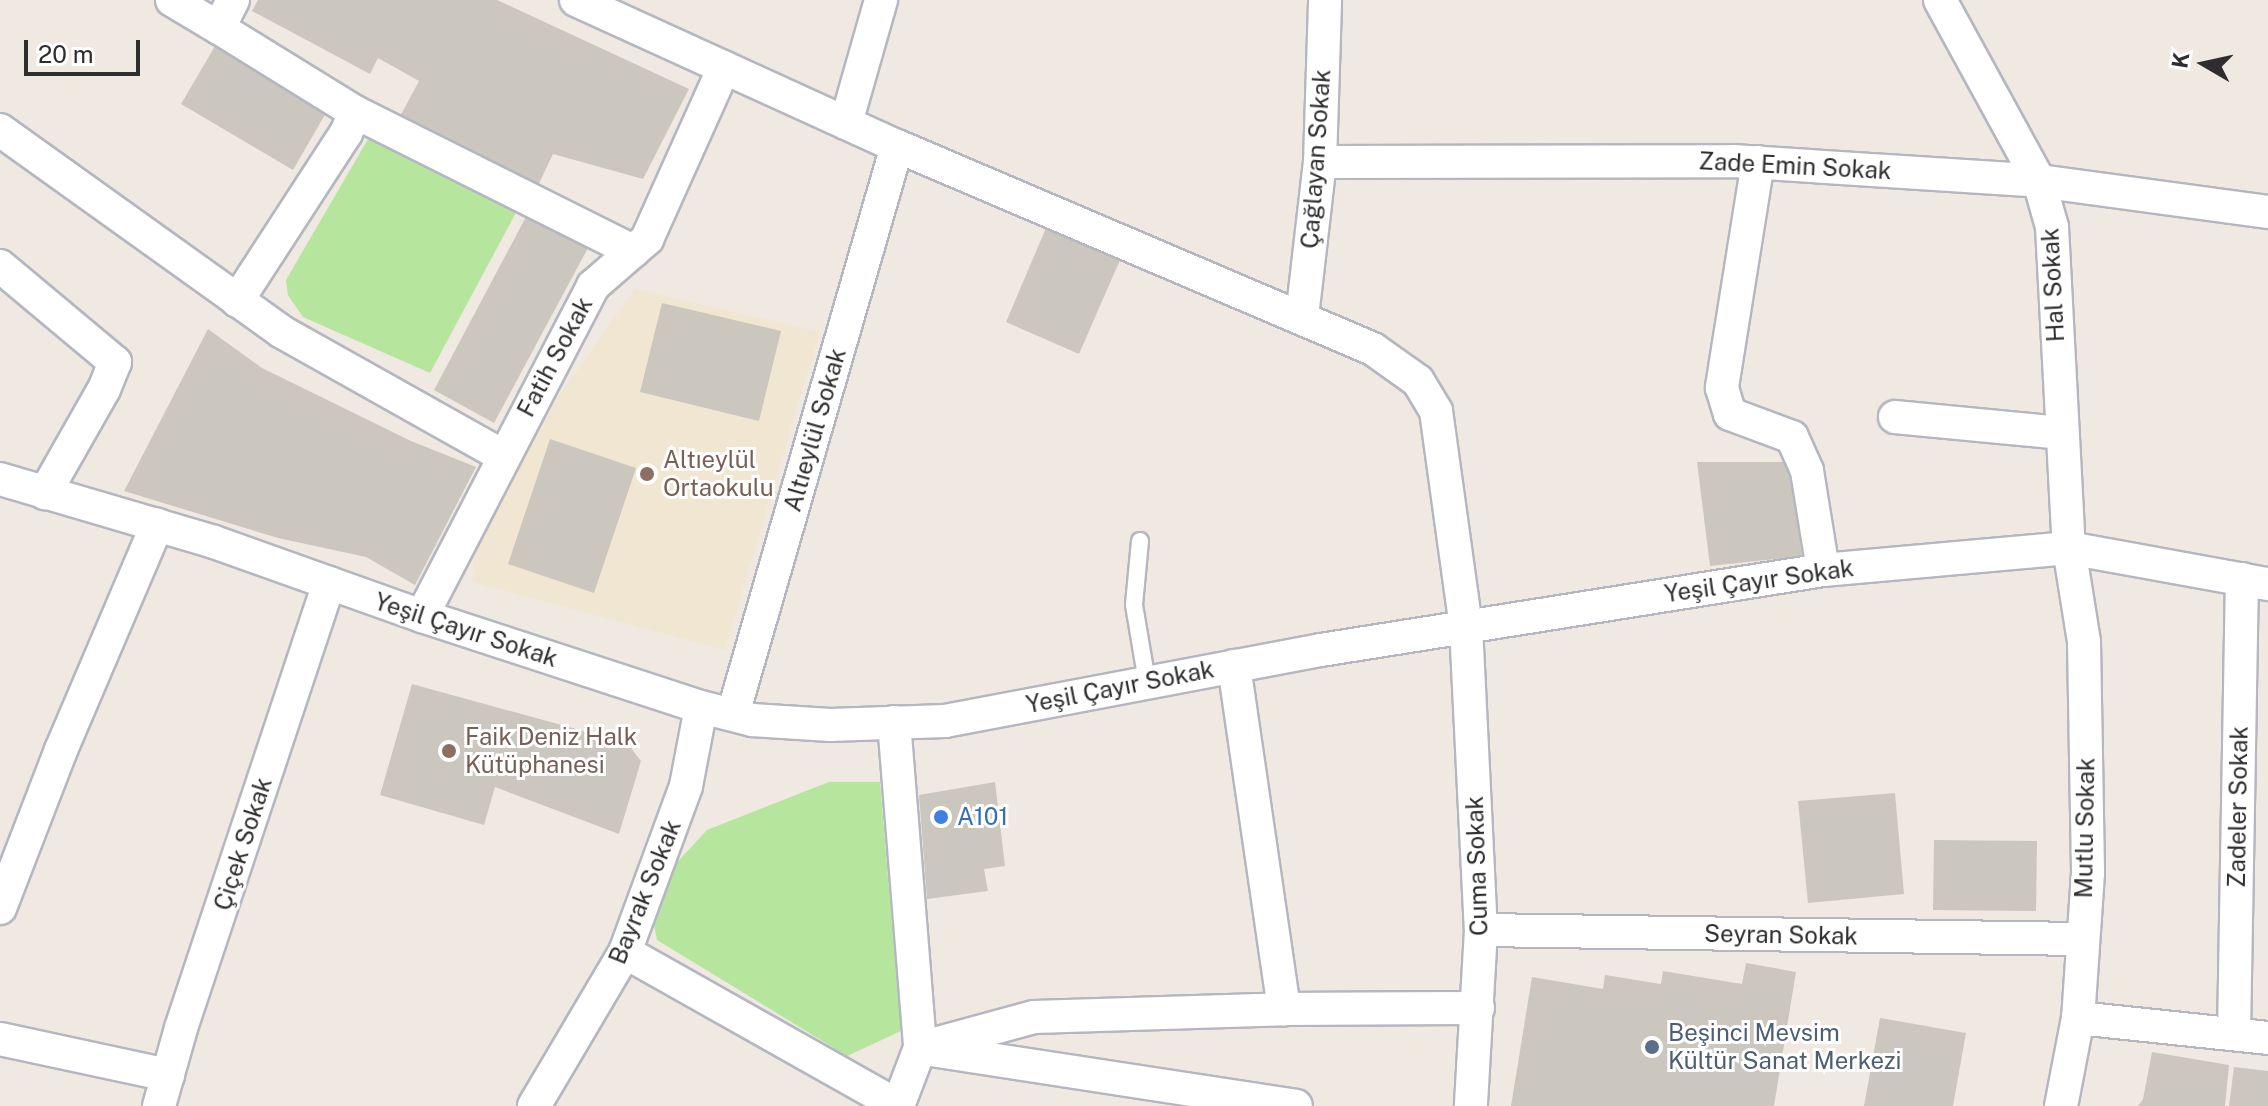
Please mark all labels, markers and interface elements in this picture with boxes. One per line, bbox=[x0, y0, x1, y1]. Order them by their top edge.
scale bar bbox=[28, 24, 144, 74]
north arrow bbox=[2164, 24, 2244, 104]
text: 20 m bbox=[38, 40, 94, 68]
text: K bbox=[2166, 50, 2194, 70]
street label: Çağlayan Sokak bbox=[1295, 68, 1337, 250]
street label: Zade Emin Sokak bbox=[1698, 147, 1892, 185]
street label: Hal Sokak bbox=[2036, 227, 2070, 343]
street label: Fatih Sokak bbox=[511, 292, 599, 422]
street label: Altıeylül Sokak bbox=[778, 345, 852, 515]
place label: Altıeylül Ortaokulu bbox=[663, 446, 774, 502]
marker: Altıeylül Ortaokulu bbox=[638, 465, 656, 483]
street label: Yeşil Çayır Sokak bbox=[1663, 553, 1855, 609]
street label: Yeşil Çayır Sokak bbox=[371, 587, 561, 673]
street label: Yeşil Çayır Sokak bbox=[1024, 655, 1216, 719]
place label: Faik Deniz Halk Kütüphanesi bbox=[465, 723, 637, 779]
street label: Zadeler Sokak bbox=[2222, 726, 2254, 888]
marker: Faik Deniz Halk Kütüphanesi bbox=[440, 742, 458, 760]
street label: Mutlu Sokak bbox=[2069, 757, 2101, 899]
street label: Çiçek Sokak bbox=[208, 774, 278, 914]
street label: Cuma Sokak bbox=[1460, 796, 1494, 936]
place label: A101 bbox=[957, 803, 1008, 831]
marker: A101 bbox=[932, 808, 950, 826]
street label: Bayrak Sokak bbox=[603, 816, 687, 968]
street label: Seyran Sokak bbox=[1704, 919, 1858, 951]
place label: Beşinci Mevsim Kültür Sanat Merkezi bbox=[1668, 1019, 1901, 1075]
marker: Beşinci Mevsim Kültür Sanat Merkezi bbox=[1643, 1038, 1661, 1056]

